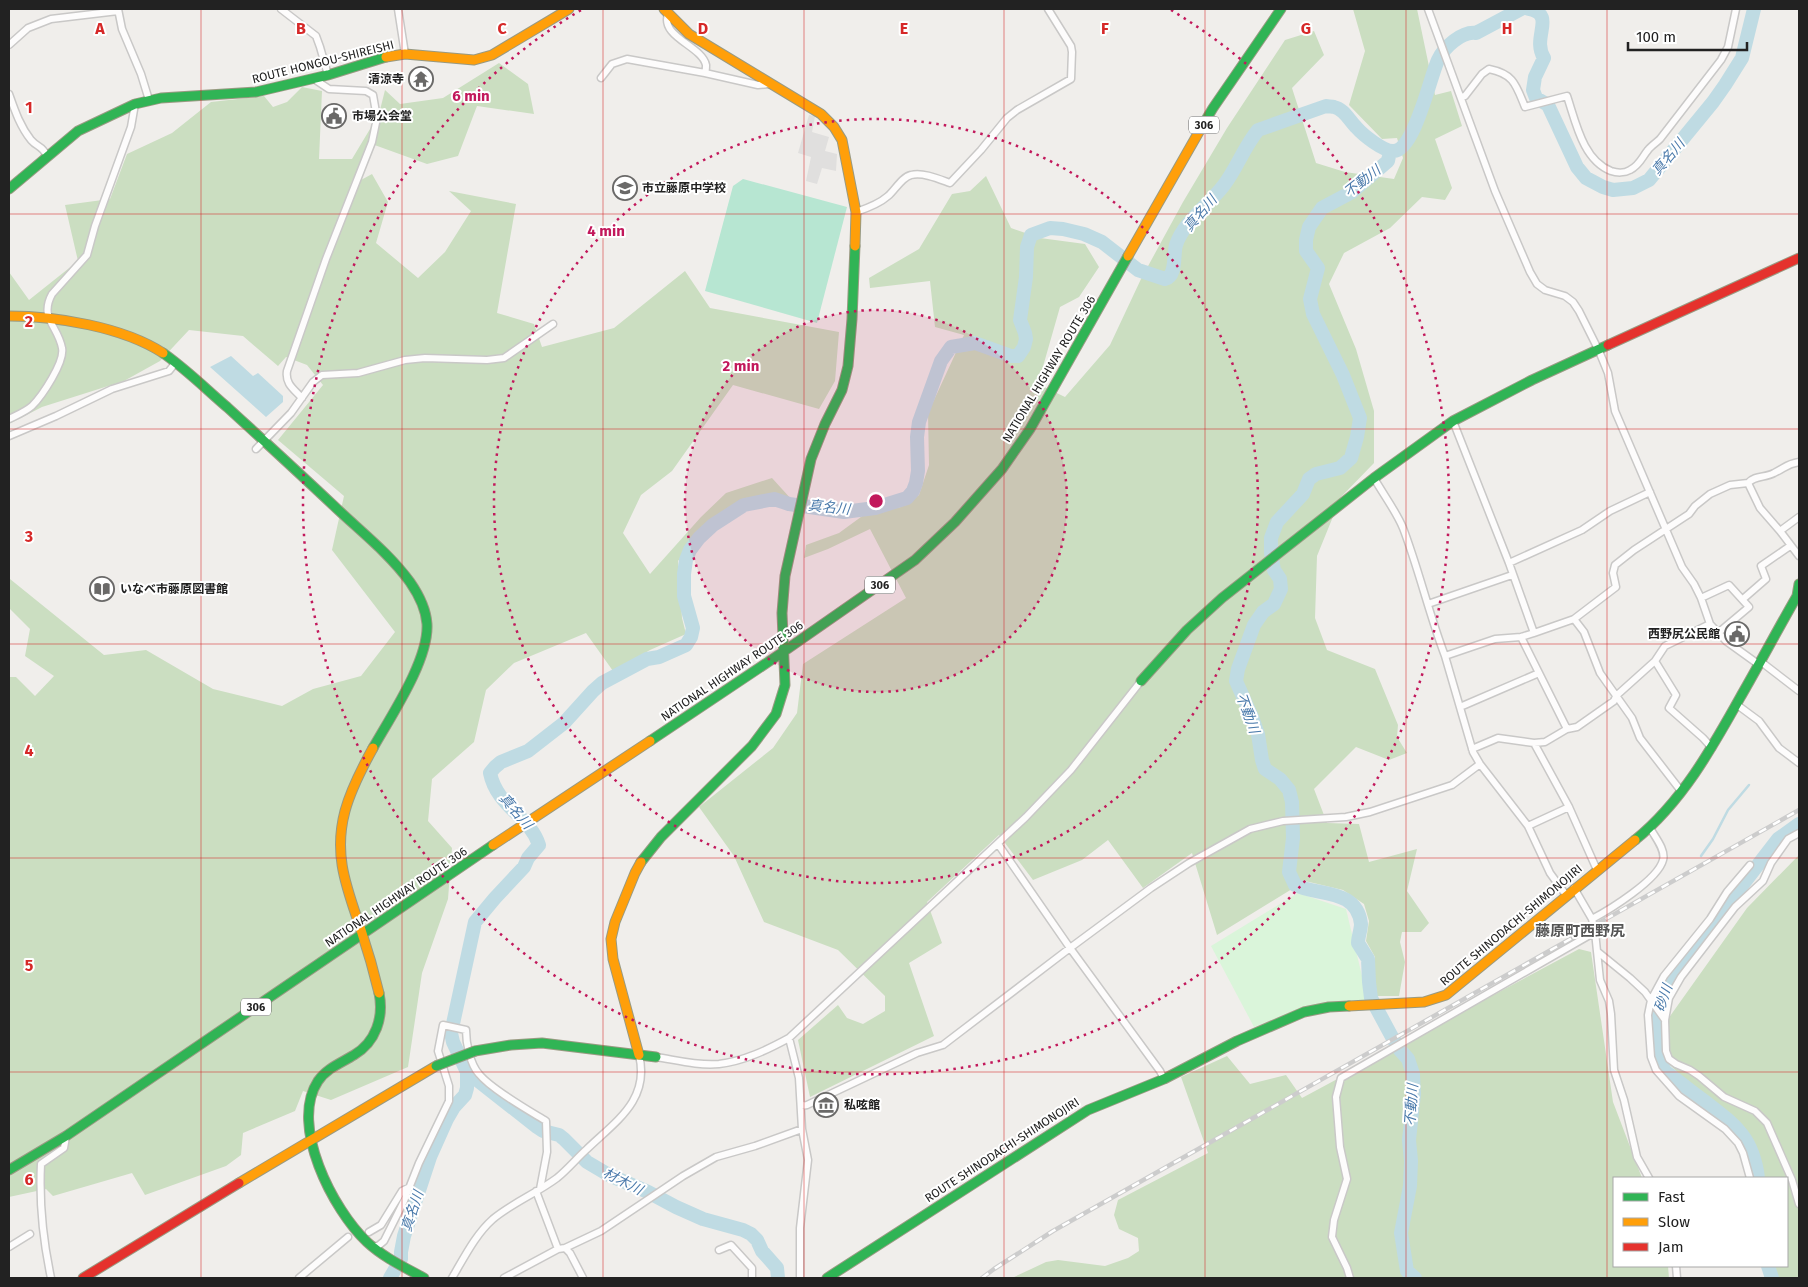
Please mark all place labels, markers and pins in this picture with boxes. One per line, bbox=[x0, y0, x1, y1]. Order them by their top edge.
temple icon: 清涼寺 bbox=[408, 66, 434, 92]
place label: 清涼寺 bbox=[368, 72, 404, 86]
public building icon: 市場公会堂 bbox=[321, 103, 347, 129]
place label: 市場公会堂 bbox=[352, 109, 412, 123]
school or university icon: 市立藤原中学校 bbox=[612, 175, 638, 201]
place label: 市立藤原中学校 bbox=[642, 181, 726, 195]
centre of rings bbox=[867, 492, 885, 510]
library icon: いなべ市藤原図書館 bbox=[89, 576, 115, 602]
place label: いなべ市藤原図書館 bbox=[120, 582, 228, 596]
public building icon: 西野尻公民館 bbox=[1724, 621, 1750, 647]
place label: 西野尻公民館 bbox=[1648, 627, 1720, 641]
museum icon: 私呟館 bbox=[813, 1092, 839, 1118]
place label: 私呟館 bbox=[844, 1098, 880, 1112]

